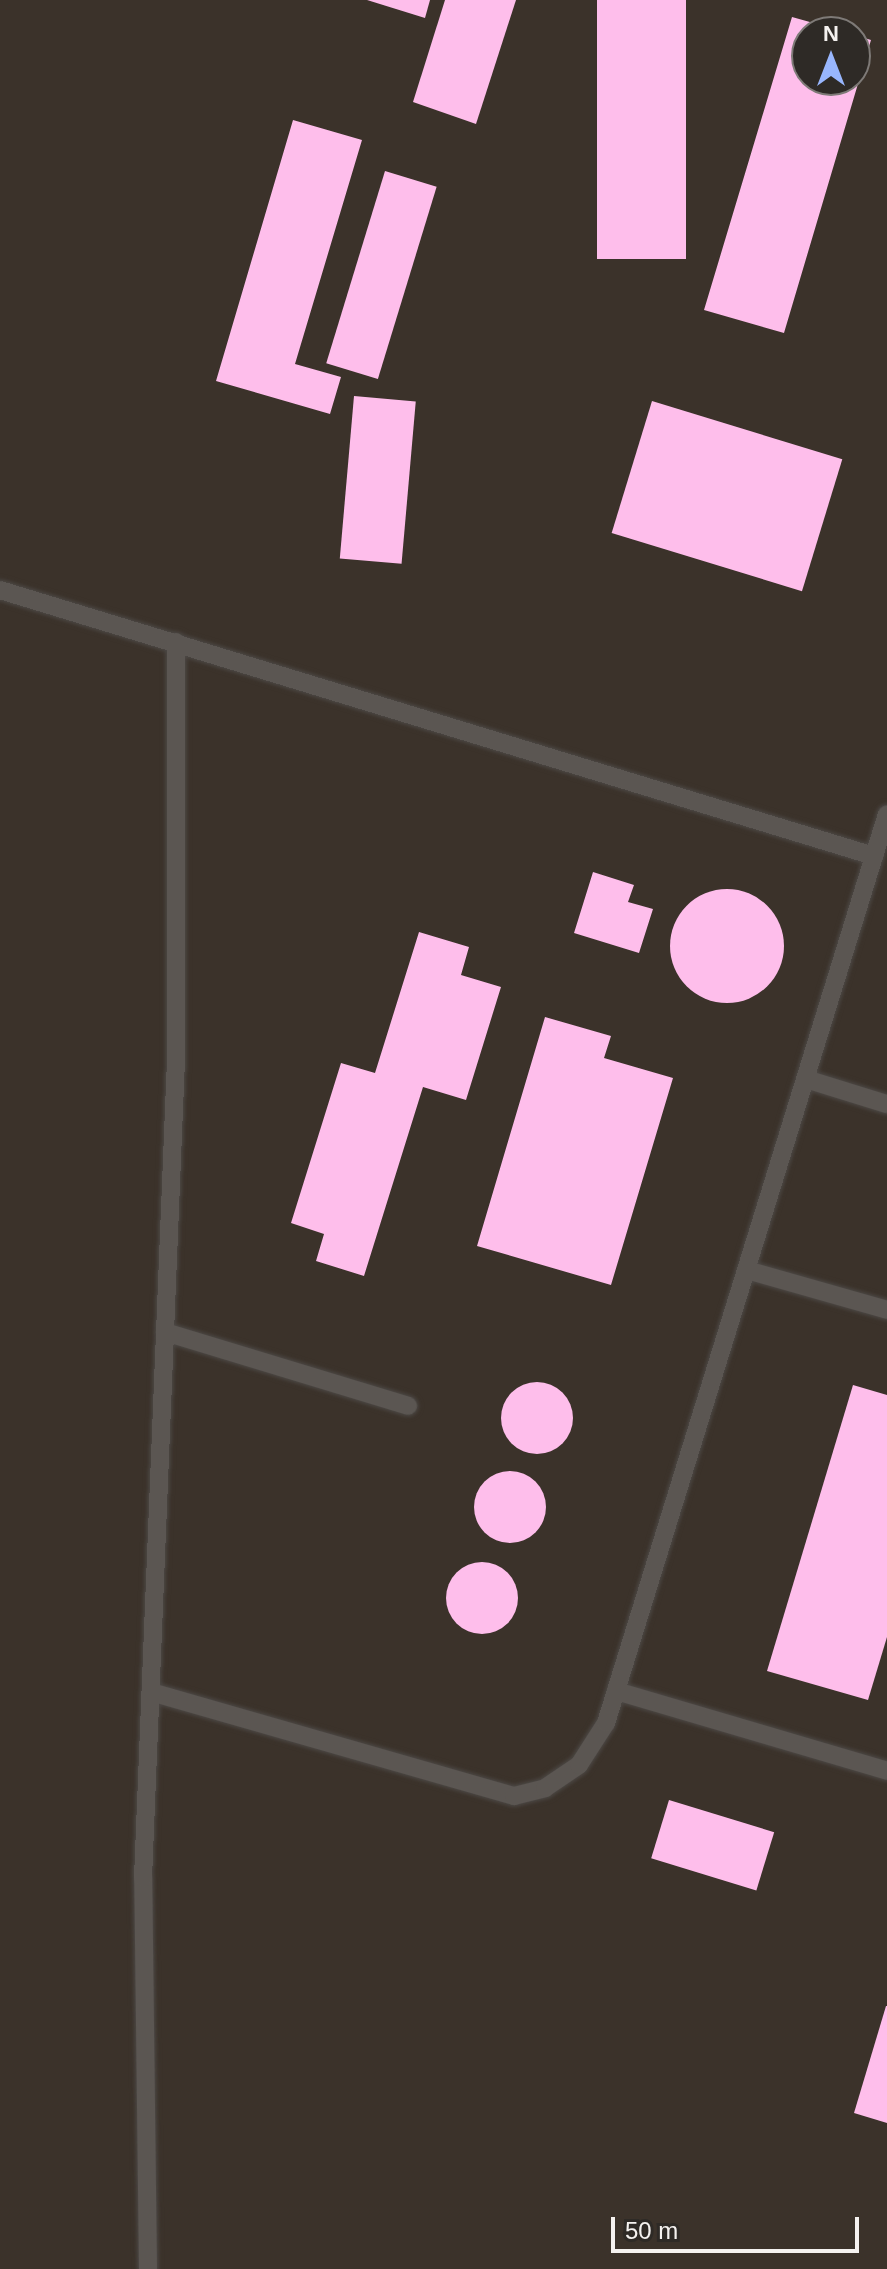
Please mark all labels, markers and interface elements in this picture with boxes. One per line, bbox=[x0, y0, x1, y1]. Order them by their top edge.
north arrow bbox=[791, 16, 871, 96]
text: N bbox=[823, 21, 839, 46]
scale bar bbox=[615, 2201, 863, 2251]
text: 50 m bbox=[625, 2217, 678, 2244]

